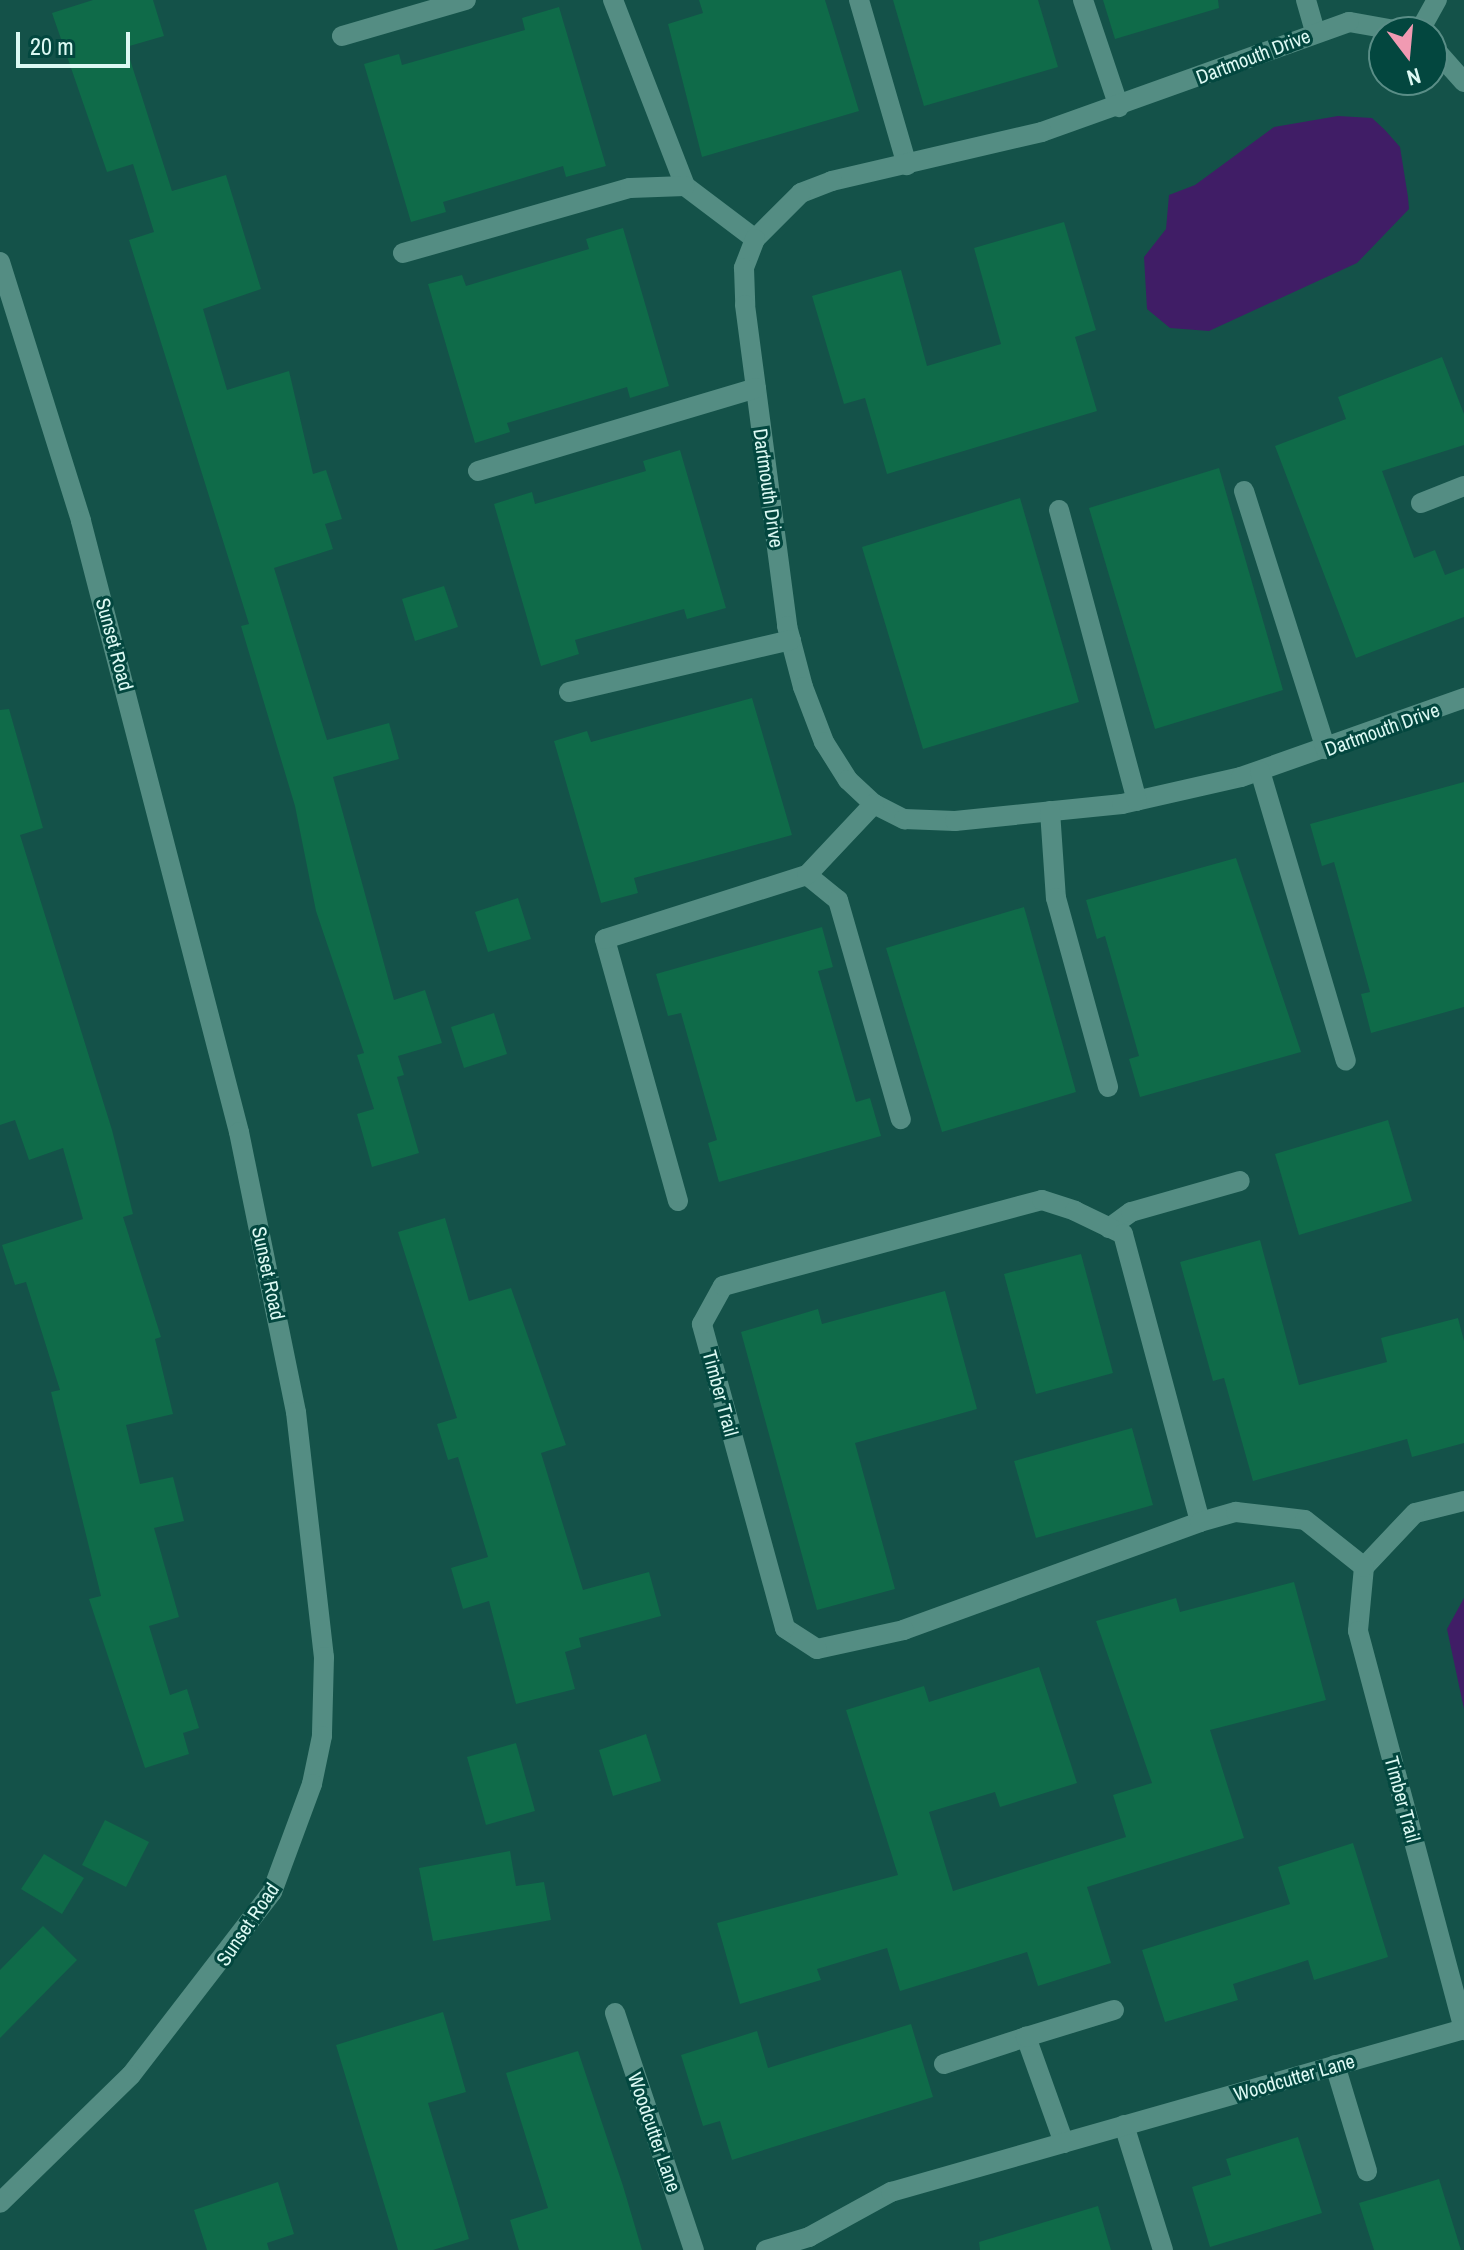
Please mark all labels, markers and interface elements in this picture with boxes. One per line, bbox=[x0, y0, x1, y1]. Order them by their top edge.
scale bar bbox=[20, 16, 134, 66]
north arrow bbox=[1368, 16, 1448, 96]
street label: Dartmouth Drive bbox=[1193, 23, 1313, 89]
text: 20 m bbox=[30, 30, 74, 62]
text: N bbox=[1404, 61, 1424, 93]
street label: Dartmouth Drive bbox=[749, 427, 789, 549]
street label: Sunset Road bbox=[91, 595, 139, 693]
street label: Dartmouth Drive bbox=[1321, 697, 1443, 761]
street label: Sunset Road bbox=[247, 1224, 291, 1322]
street label: Timber Trail bbox=[698, 1347, 744, 1439]
street label: Timber Trail bbox=[1380, 1753, 1426, 1845]
street label: Sunset Road bbox=[211, 1878, 283, 1970]
street label: Woodcutter Lane bbox=[1231, 2048, 1357, 2106]
street label: Woodcutter Lane bbox=[623, 2069, 687, 2195]

